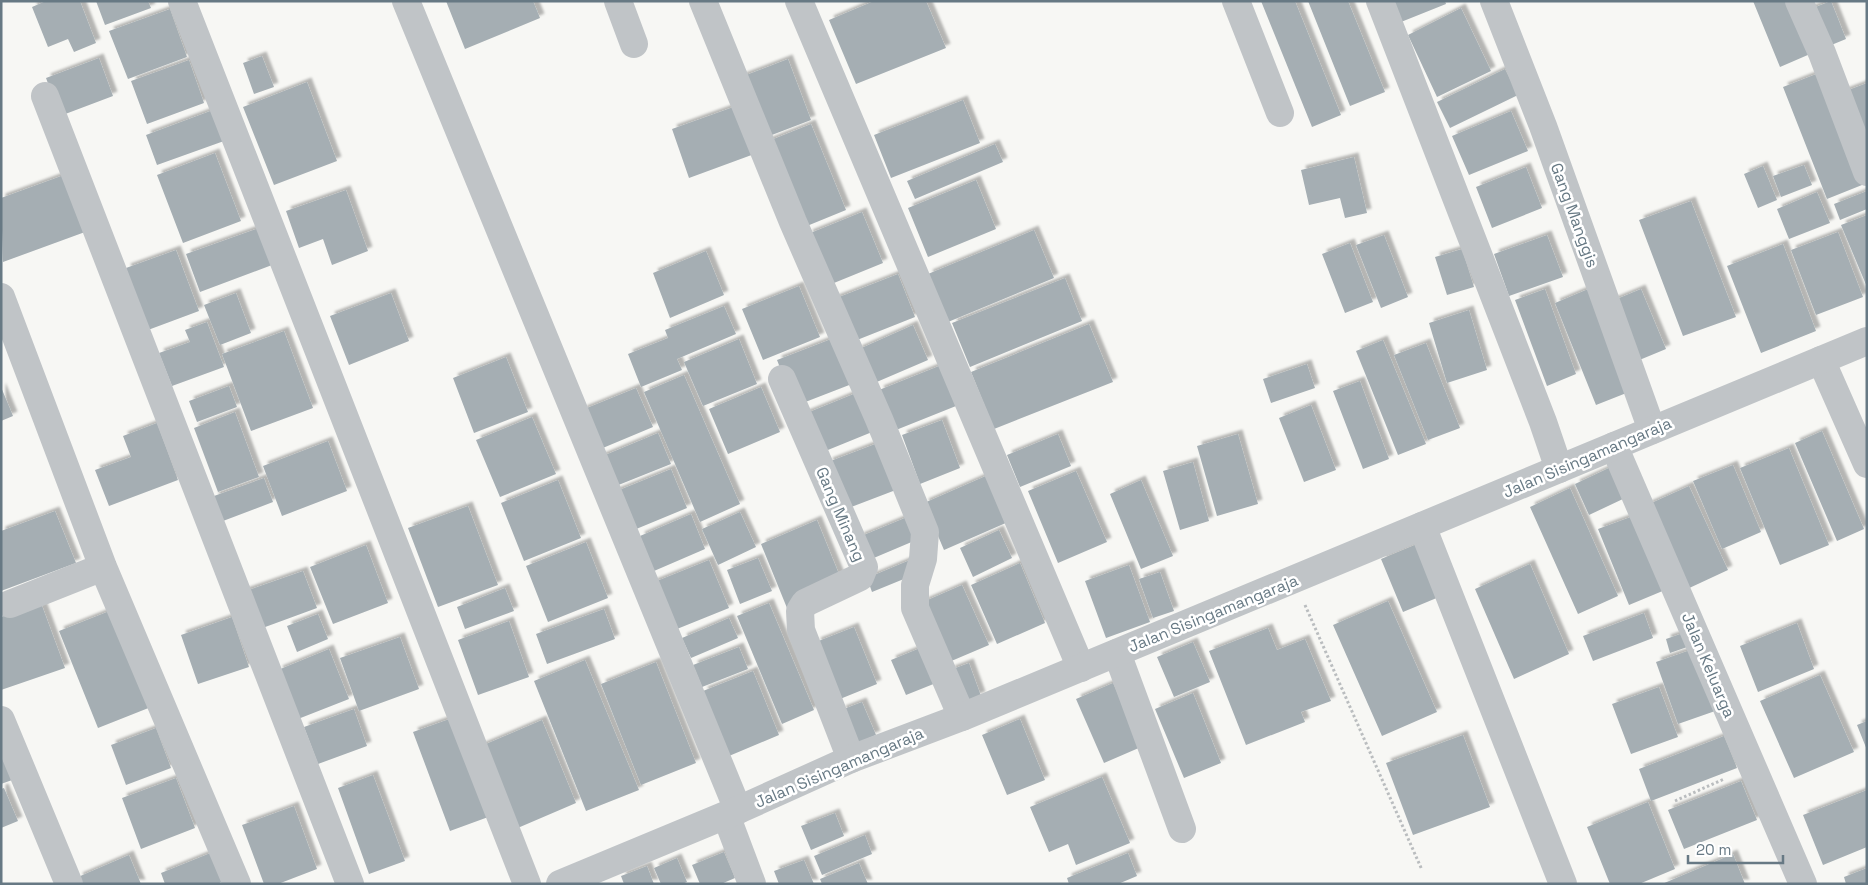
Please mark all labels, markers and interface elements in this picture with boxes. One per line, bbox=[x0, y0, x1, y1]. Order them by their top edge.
street label: Gang Manggis bbox=[1546, 160, 1603, 270]
street label: Jalan Sisingamangaraja bbox=[1500, 412, 1675, 502]
street label: Gang Minang bbox=[811, 464, 870, 565]
street label: Jalan Sisingamangaraja bbox=[1125, 570, 1301, 657]
street label: Jalan Keluarga bbox=[1677, 609, 1740, 721]
street label: Jalan Sisingamangaraja bbox=[752, 722, 927, 812]
scale bar bbox=[1688, 832, 1783, 864]
text: 20 m bbox=[1696, 840, 1731, 859]

